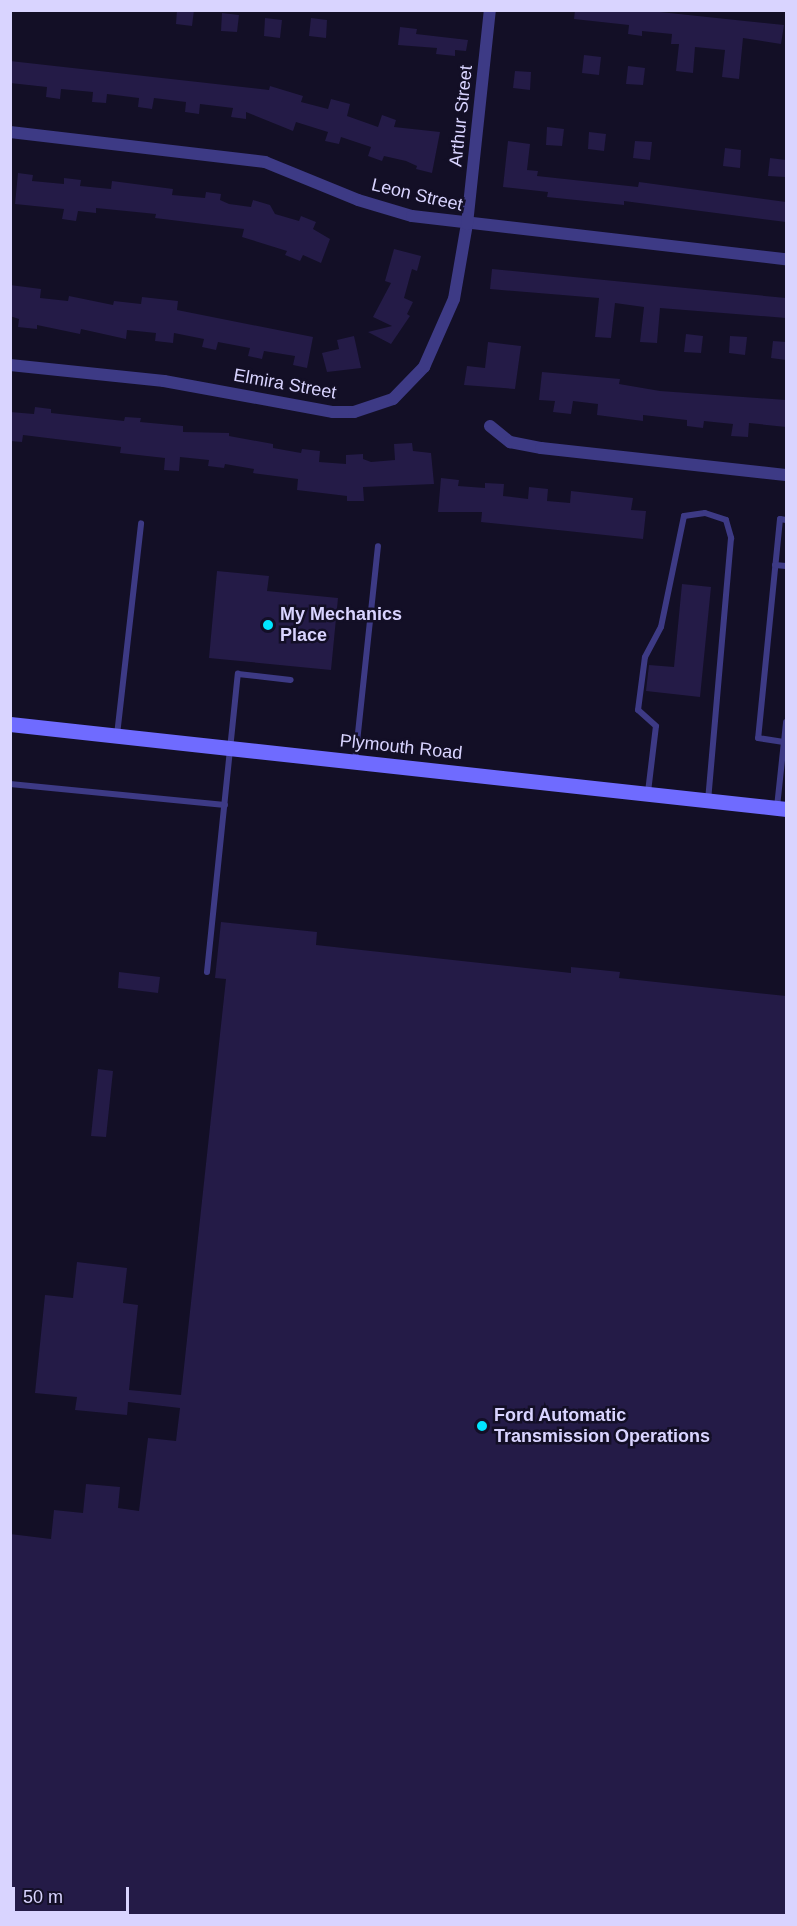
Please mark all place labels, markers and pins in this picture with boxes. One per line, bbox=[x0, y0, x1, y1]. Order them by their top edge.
place label: My Mechanics Place bbox=[280, 604, 402, 646]
marker: My Mechanics Place bbox=[261, 618, 275, 632]
place label: Ford Automatic Transmission Operations bbox=[494, 1405, 710, 1448]
marker: Ford Automatic Transmission Operations bbox=[475, 1419, 489, 1433]

